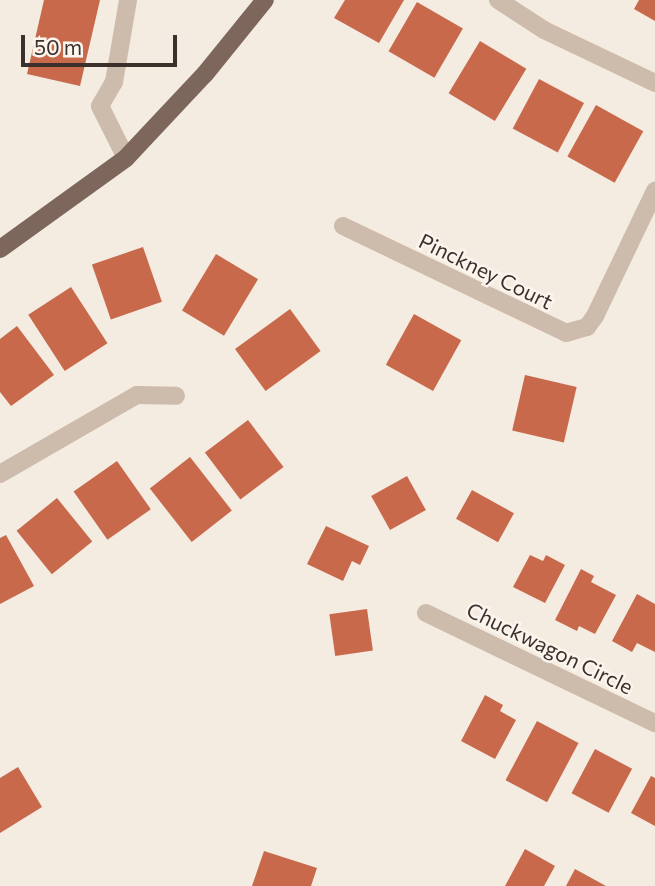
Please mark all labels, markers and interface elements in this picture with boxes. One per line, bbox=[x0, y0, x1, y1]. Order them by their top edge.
scale bar bbox=[24, 21, 180, 65]
text: 50 m bbox=[34, 34, 82, 59]
street label: Pinckney Court bbox=[415, 228, 557, 314]
street label: Chuckwagon Circle bbox=[463, 597, 637, 699]

